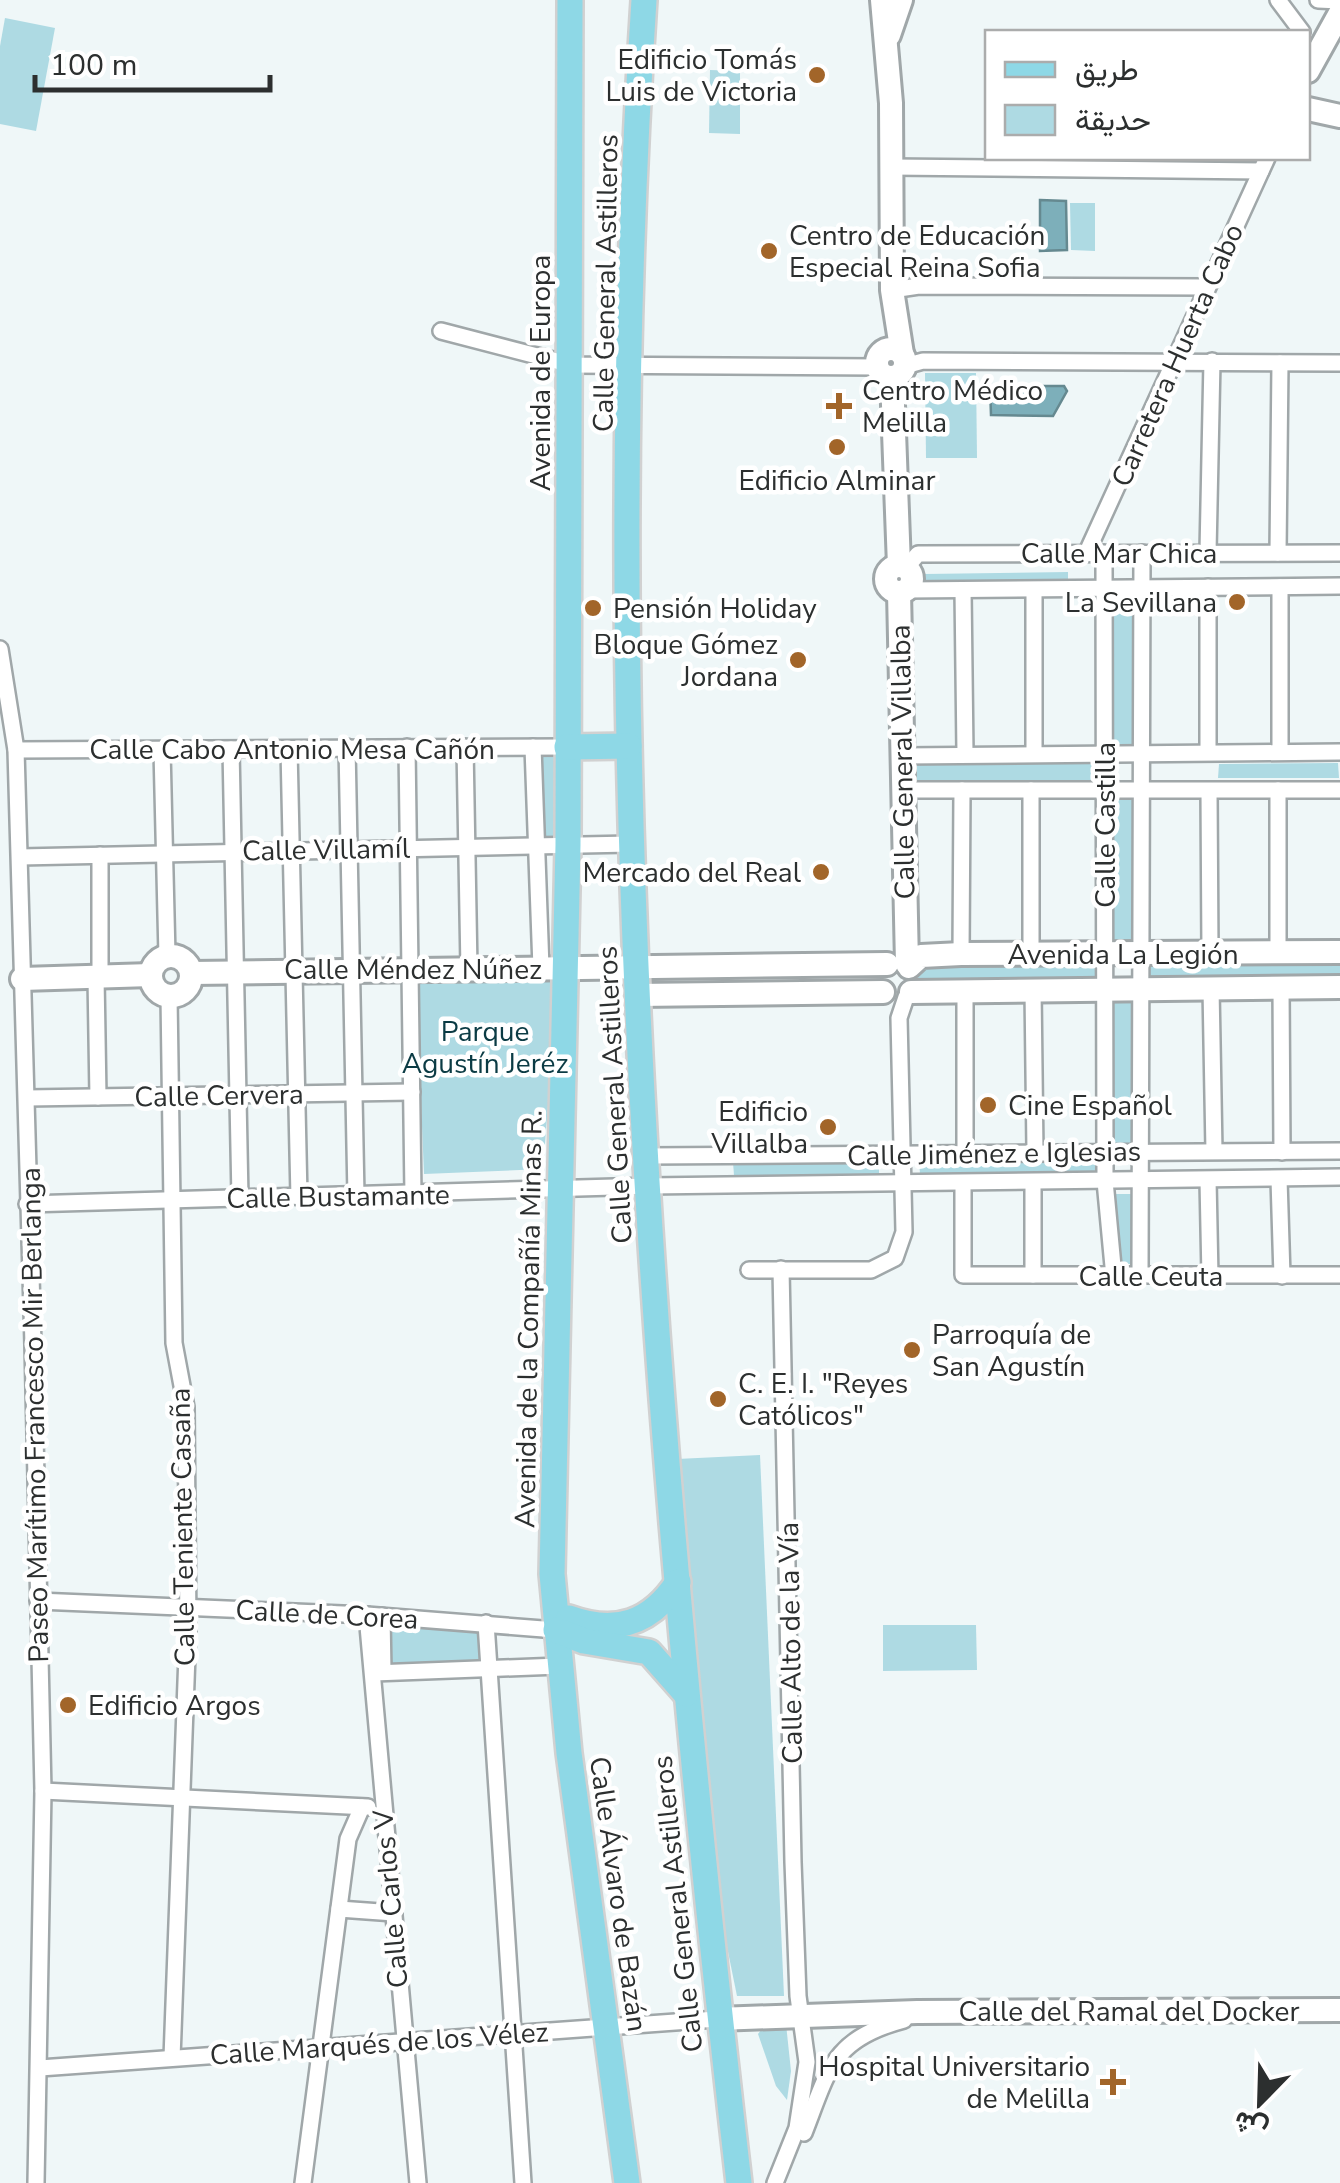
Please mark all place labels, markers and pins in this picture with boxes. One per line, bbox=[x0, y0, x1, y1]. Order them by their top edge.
place label: Edificio Tomás Luis de Victoria bbox=[605, 41, 797, 111]
marker: Edificio Tomás Luis de Victoria bbox=[806, 64, 828, 86]
place label: Centro de Educación Especial Reina Sofia bbox=[789, 217, 1045, 287]
marker: Centro de Educación Especial Reina Sofia bbox=[758, 240, 780, 262]
place label: Centro Médico Melilla bbox=[862, 372, 1043, 442]
marker: Centro Médico Melilla bbox=[826, 393, 852, 419]
marker: Edificio Alminar bbox=[826, 436, 848, 458]
place label: Edificio Alminar bbox=[739, 462, 935, 500]
place label: La Sevillana bbox=[1065, 584, 1217, 622]
place label: Pensión Holiday bbox=[613, 590, 817, 628]
marker: La Sevillana bbox=[1226, 591, 1248, 613]
marker: Pensión Holiday bbox=[582, 597, 604, 619]
place label: Bloque Gómez Jordana bbox=[594, 626, 778, 696]
marker: Bloque Gómez Jordana bbox=[787, 649, 809, 671]
place label: Mercado del Real bbox=[582, 854, 802, 892]
marker: Mercado del Real bbox=[810, 861, 832, 883]
place label: Cine Español bbox=[1008, 1087, 1173, 1125]
place label: Edificio Villalba bbox=[710, 1093, 808, 1163]
marker: Cine Español bbox=[977, 1094, 999, 1116]
marker: Edificio Villalba bbox=[817, 1116, 839, 1138]
place label: Parroquía de San Agustín bbox=[932, 1316, 1091, 1386]
marker: Parroquía de San Agustín bbox=[901, 1339, 923, 1361]
place label: C. E. I. "Reyes Católicos" bbox=[738, 1365, 908, 1435]
marker: C. E. I. "Reyes Católicos" bbox=[707, 1388, 729, 1410]
place label: Edificio Argos bbox=[88, 1687, 261, 1725]
marker: Edificio Argos bbox=[57, 1694, 79, 1716]
place label: Hospital Universitario de Melilla bbox=[818, 2048, 1090, 2118]
marker: Hospital Universitario de Melilla bbox=[1100, 2069, 1126, 2095]

